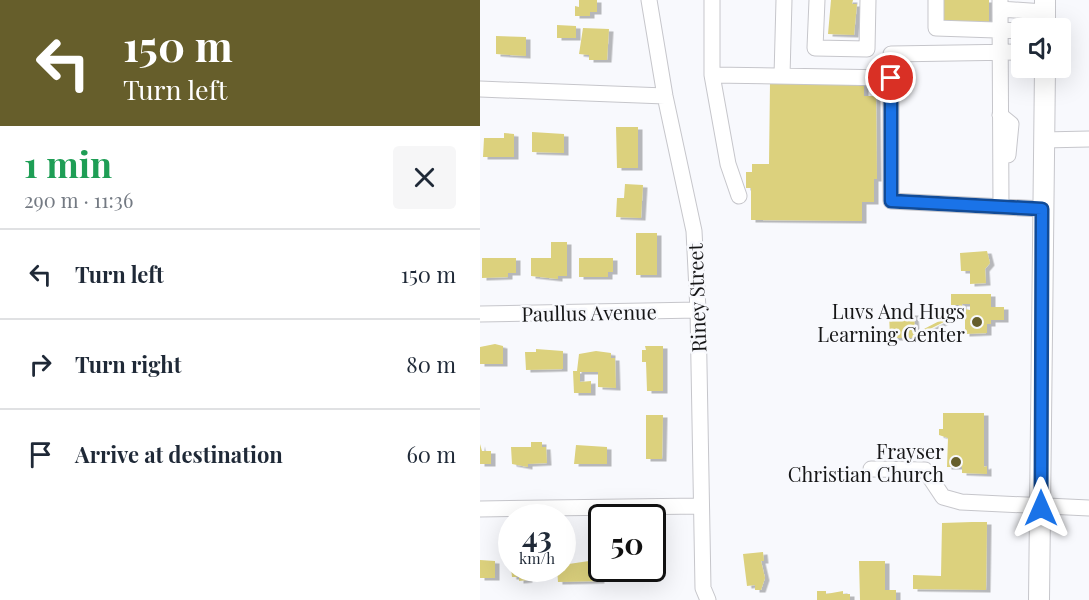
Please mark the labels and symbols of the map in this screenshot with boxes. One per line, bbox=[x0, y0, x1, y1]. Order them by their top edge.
pin bbox=[865, 52, 916, 103]
street label: Riney Street bbox=[681, 242, 711, 353]
street label: Paullus Avenue bbox=[521, 297, 657, 327]
place label: Luvs And Hugs Learning Center bbox=[817, 297, 965, 347]
marker: Luvs And Hugs Learning Center bbox=[970, 315, 984, 329]
place label: Frayser Christian Church bbox=[788, 437, 944, 487]
marker: Frayser Christian Church bbox=[949, 455, 963, 469]
position arrow bbox=[1009, 476, 1073, 540]
speed limit sign: 50 bbox=[588, 504, 666, 582]

